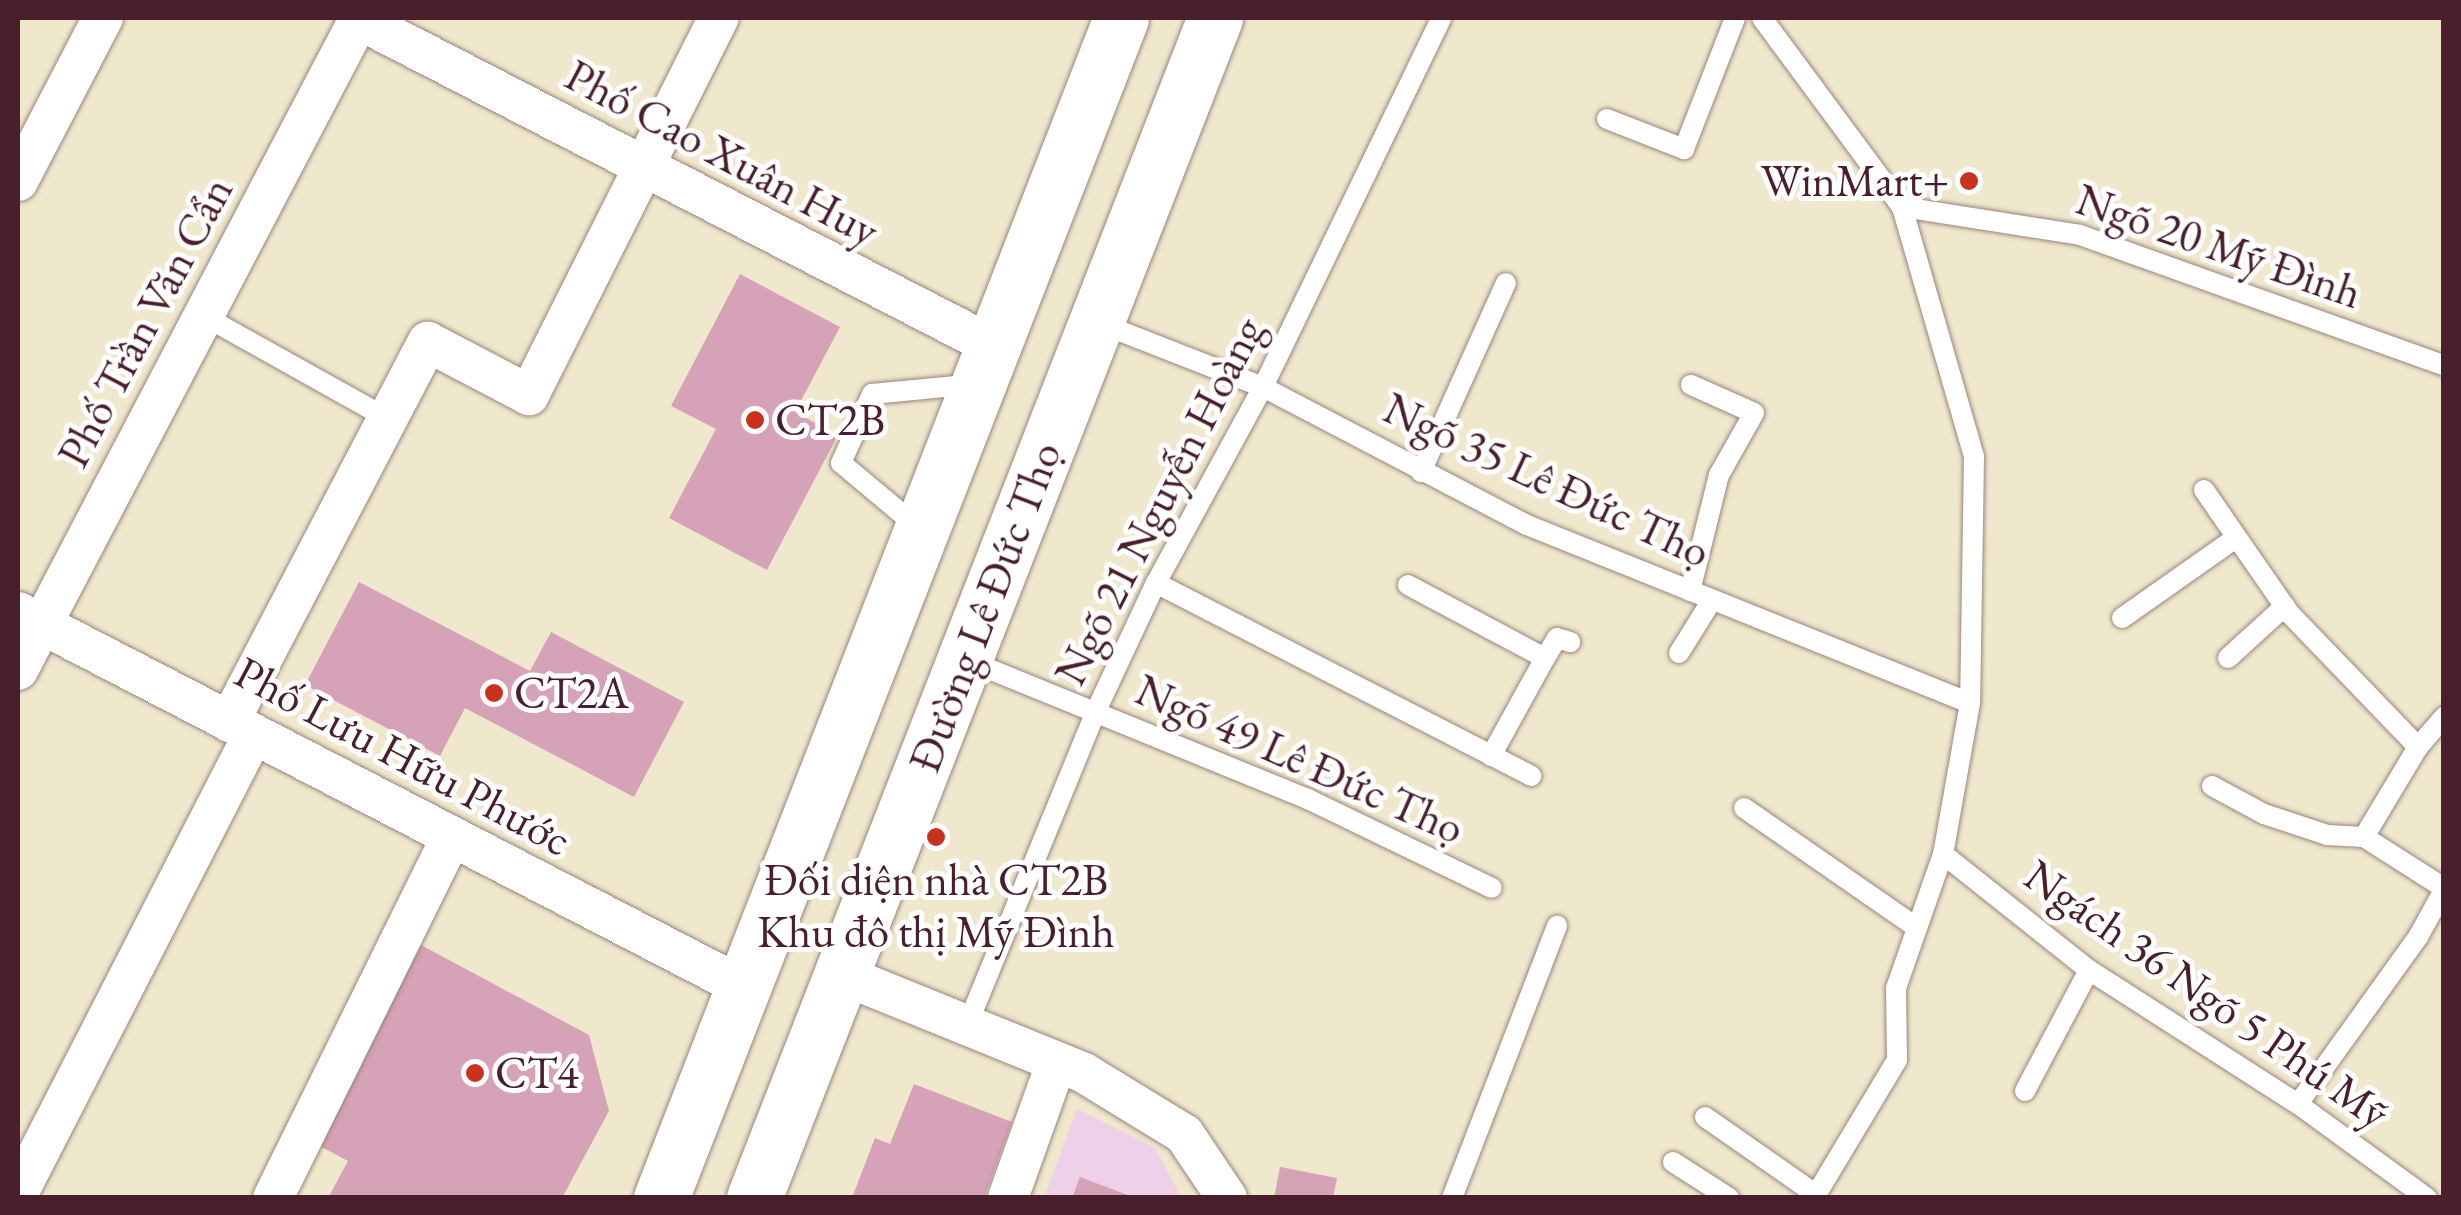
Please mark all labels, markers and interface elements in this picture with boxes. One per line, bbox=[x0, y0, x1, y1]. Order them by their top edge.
street label: Phố Cao Xuân Huy bbox=[556, 48, 888, 258]
place label: WinMart+ bbox=[1761, 154, 1949, 208]
street label: Phố Trần Văn Cẩn bbox=[46, 168, 244, 476]
marker: WinMart+ bbox=[1958, 170, 1980, 192]
street label: Ngõ 20 Mỹ Đình bbox=[2069, 172, 2369, 320]
street label: Ngõ 21 Nguyễn Hoàng bbox=[1043, 308, 1275, 694]
street label: Ngõ 35 Lê Đức Thọ bbox=[1375, 381, 1719, 579]
place label: CT2B bbox=[775, 393, 885, 447]
marker: CT2B bbox=[744, 409, 766, 431]
street label: Đường Lê Đức Thọ bbox=[897, 434, 1073, 780]
street label: Phố Lưu Hữu Phước bbox=[226, 645, 580, 867]
street label: Ngõ 49 Lê Đức Thọ bbox=[1127, 662, 1473, 856]
place label: CT2A bbox=[514, 666, 629, 720]
marker: CT2A bbox=[483, 682, 505, 704]
marker: Đối diện nhà CT2B Khu đô thị Mỹ Đình bbox=[925, 826, 947, 848]
street label: Ngách 36 Ngõ 5 Phú Mỹ bbox=[2015, 848, 2399, 1140]
place label: Đối diện nhà CT2B Khu đô thị Mỹ Đình bbox=[757, 853, 1115, 959]
place label: CT4 bbox=[495, 1046, 579, 1100]
marker: CT4 bbox=[464, 1062, 486, 1084]

